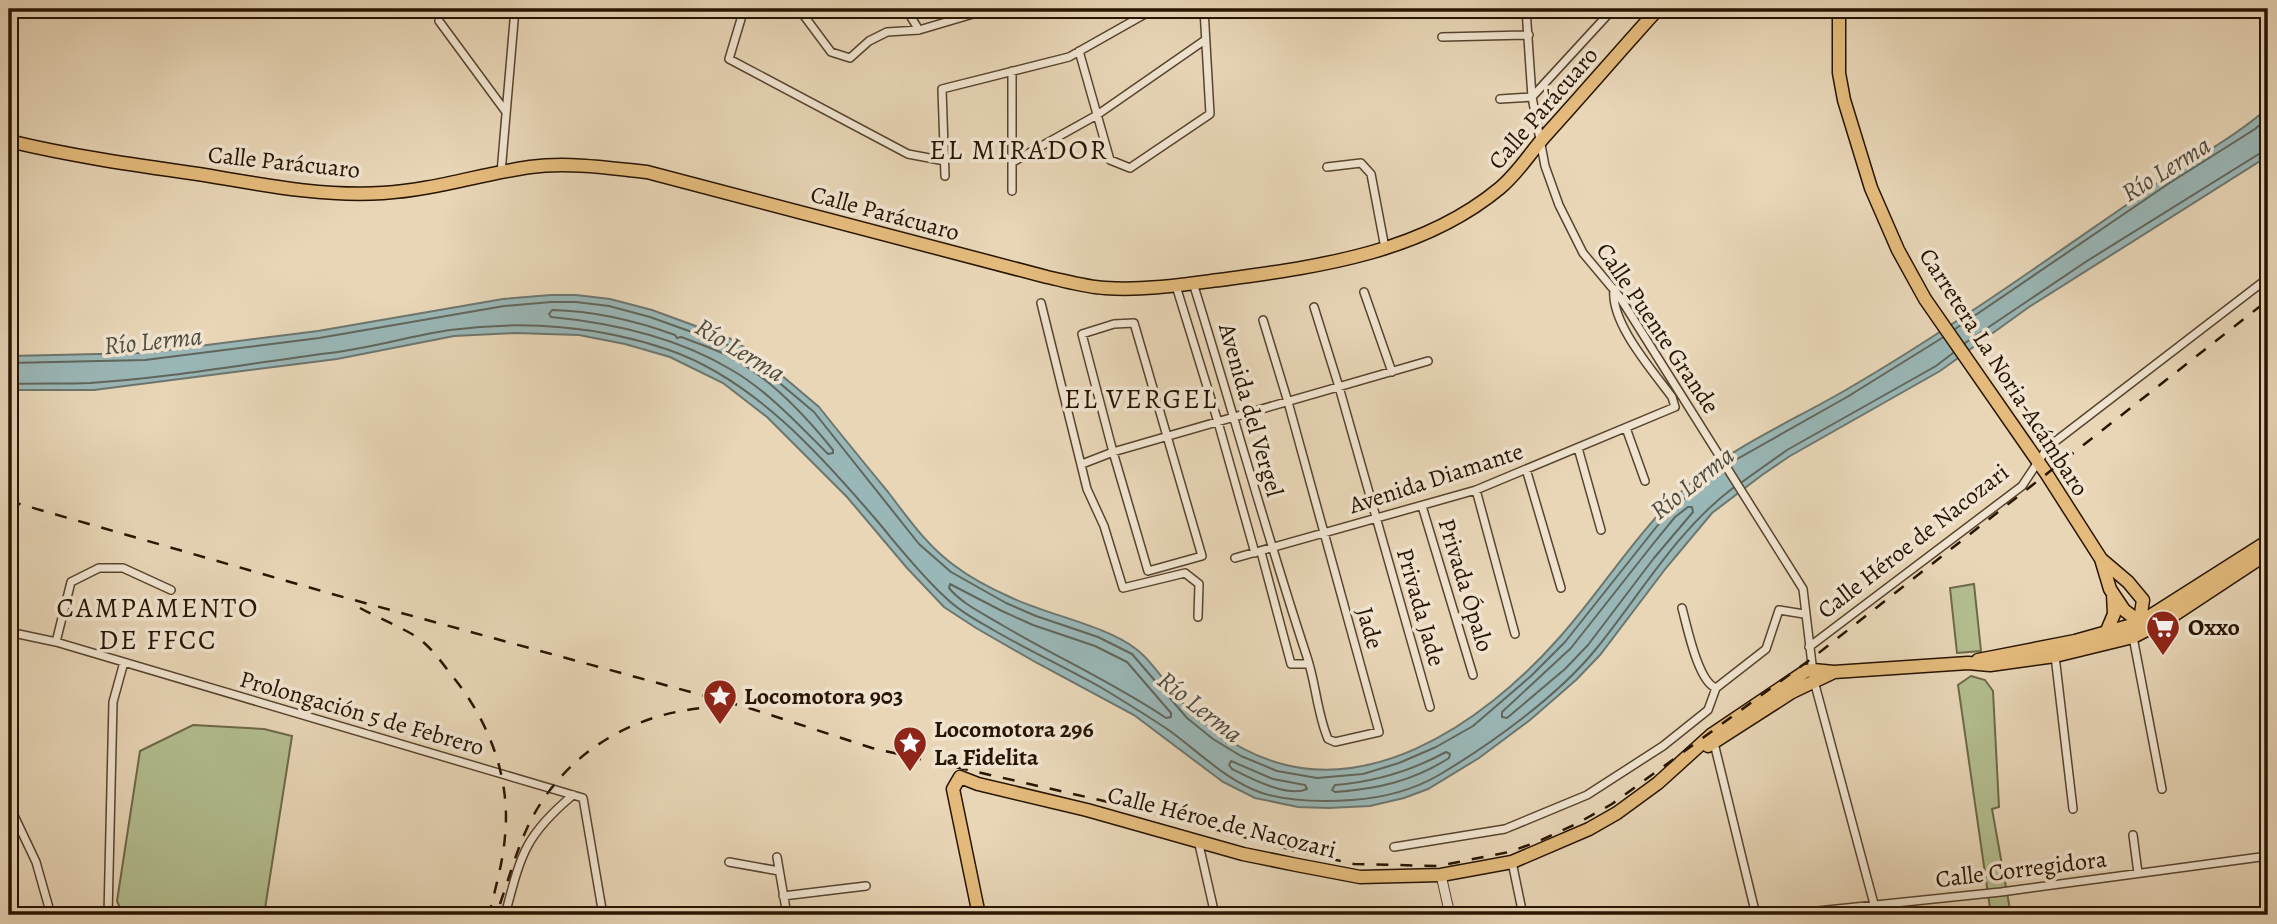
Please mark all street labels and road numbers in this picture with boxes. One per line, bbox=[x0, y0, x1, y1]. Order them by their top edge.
street label: Calle Parácuaro bbox=[1481, 40, 1605, 176]
street label: Calle Parácuaro bbox=[206, 138, 362, 186]
street label: Calle Parácuaro bbox=[807, 178, 963, 248]
street label: Calle Puente Grande bbox=[1589, 236, 1727, 420]
street label: Carretera La Noria-Acámbaro bbox=[1912, 242, 2096, 502]
street label: Avenida del Vergel bbox=[1211, 319, 1291, 501]
street label: Avenida Diamante bbox=[1344, 435, 1527, 522]
street label: Calle Héroe de Nacozari bbox=[1811, 456, 2015, 626]
street label: Privada Ópalo bbox=[1431, 515, 1501, 655]
street label: Privada Jade bbox=[1389, 544, 1453, 670]
street label: Jade bbox=[1349, 603, 1391, 653]
street label: Prolongación 5 de Febrero bbox=[236, 663, 488, 763]
street label: Calle Héroe de Nacozari bbox=[1104, 778, 1340, 866]
street label: Calle Corregidora bbox=[1934, 843, 2109, 895]

